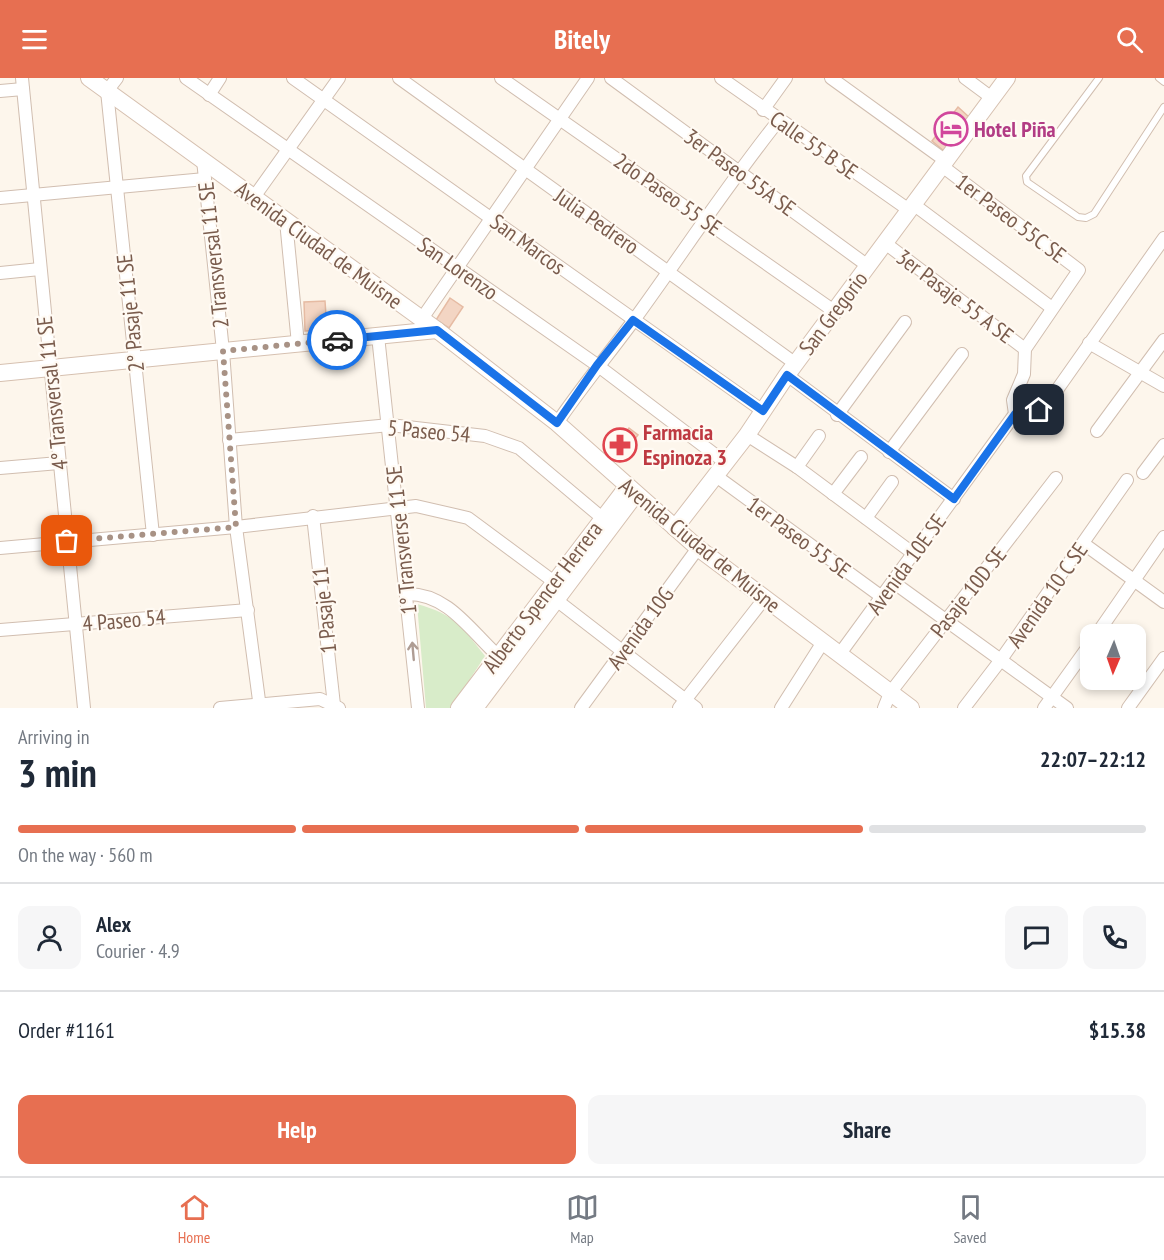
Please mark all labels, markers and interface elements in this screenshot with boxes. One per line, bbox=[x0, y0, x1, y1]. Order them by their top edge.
text: Bitely bbox=[554, 22, 610, 56]
icon: menu bbox=[18, 23, 51, 56]
icon: search bbox=[1113, 23, 1146, 56]
street label: Calle 55 B SE bbox=[765, 105, 863, 185]
hotel icon: Hotel Piña bbox=[933, 111, 969, 147]
place label: Hotel Piña bbox=[974, 115, 1056, 143]
street label: 3er Paseo 55A SE bbox=[679, 122, 801, 222]
street label: 2do Paseo 55 SE bbox=[609, 147, 727, 241]
street label: 1er Paseo 55C SE bbox=[950, 167, 1072, 269]
street label: Avenida Ciudad de Muisne bbox=[230, 175, 408, 315]
street label: 2 Transversal 11 SE bbox=[191, 181, 235, 329]
street label: Julia Pedrero bbox=[549, 181, 645, 260]
street label: San Marcos bbox=[485, 207, 571, 281]
street label: San Lorenzo bbox=[412, 230, 504, 306]
street label: 3er Pasaje 55 A SE bbox=[891, 243, 1019, 349]
street label: 2° Pasaje 11 SE bbox=[110, 253, 150, 373]
street label: San Gregorio bbox=[792, 266, 874, 360]
courier bbox=[307, 310, 367, 370]
street label: 4° Transversal 11 SE bbox=[30, 315, 74, 471]
icon: car bbox=[321, 324, 354, 357]
pin bbox=[1013, 384, 1064, 435]
icon: home bbox=[1022, 393, 1055, 426]
street label: 5 Paseo 54 bbox=[386, 413, 472, 449]
place label: Farmacia Espinoza 3 bbox=[643, 418, 727, 471]
pharmacy icon: Farmacia Espinoza 3 bbox=[602, 427, 638, 463]
street label: 1° Transverse 11 SE bbox=[379, 464, 423, 616]
street label: Avenida Ciudad de Muisne bbox=[614, 471, 786, 619]
street label: 1er Paseo 55 SE bbox=[742, 490, 856, 584]
street label: Avenida 10E SE bbox=[860, 508, 952, 620]
pin bbox=[41, 515, 92, 566]
street label: Alberto Spencer Herrera bbox=[476, 516, 608, 678]
icon: bag bbox=[50, 524, 83, 557]
street label: Avenida 10 C SE bbox=[1001, 537, 1093, 653]
street label: Pasaje 10D SE bbox=[924, 541, 1012, 643]
street label: 1 Pasaje 11 bbox=[306, 565, 342, 655]
street label: Avenida 10G bbox=[601, 581, 679, 675]
street label: 4 Paseo 54 bbox=[81, 602, 167, 638]
north arrow bbox=[1080, 624, 1146, 690]
map controls bbox=[1080, 624, 1146, 690]
one-way arrow bbox=[407, 642, 418, 662]
text: Arriving in bbox=[18, 724, 90, 750]
text: 22:07–22:12 bbox=[1040, 745, 1146, 773]
text: 3 min bbox=[18, 747, 97, 798]
text: On the way · 560 m bbox=[18, 842, 153, 868]
button: person bbox=[18, 906, 81, 969]
button: chat bbox=[1005, 906, 1068, 969]
button: phone bbox=[1083, 906, 1146, 969]
text: Alex bbox=[96, 910, 131, 938]
text: Courier · 4.9 bbox=[96, 938, 180, 964]
text: Order #1161 bbox=[18, 1016, 115, 1044]
text: $15.38 bbox=[1089, 1016, 1146, 1044]
button: Help bbox=[18, 1095, 576, 1164]
button: Share bbox=[588, 1095, 1146, 1164]
tab: Home bbox=[178, 1191, 211, 1247]
tab: Map bbox=[566, 1191, 599, 1247]
tab: Saved bbox=[954, 1191, 987, 1247]

